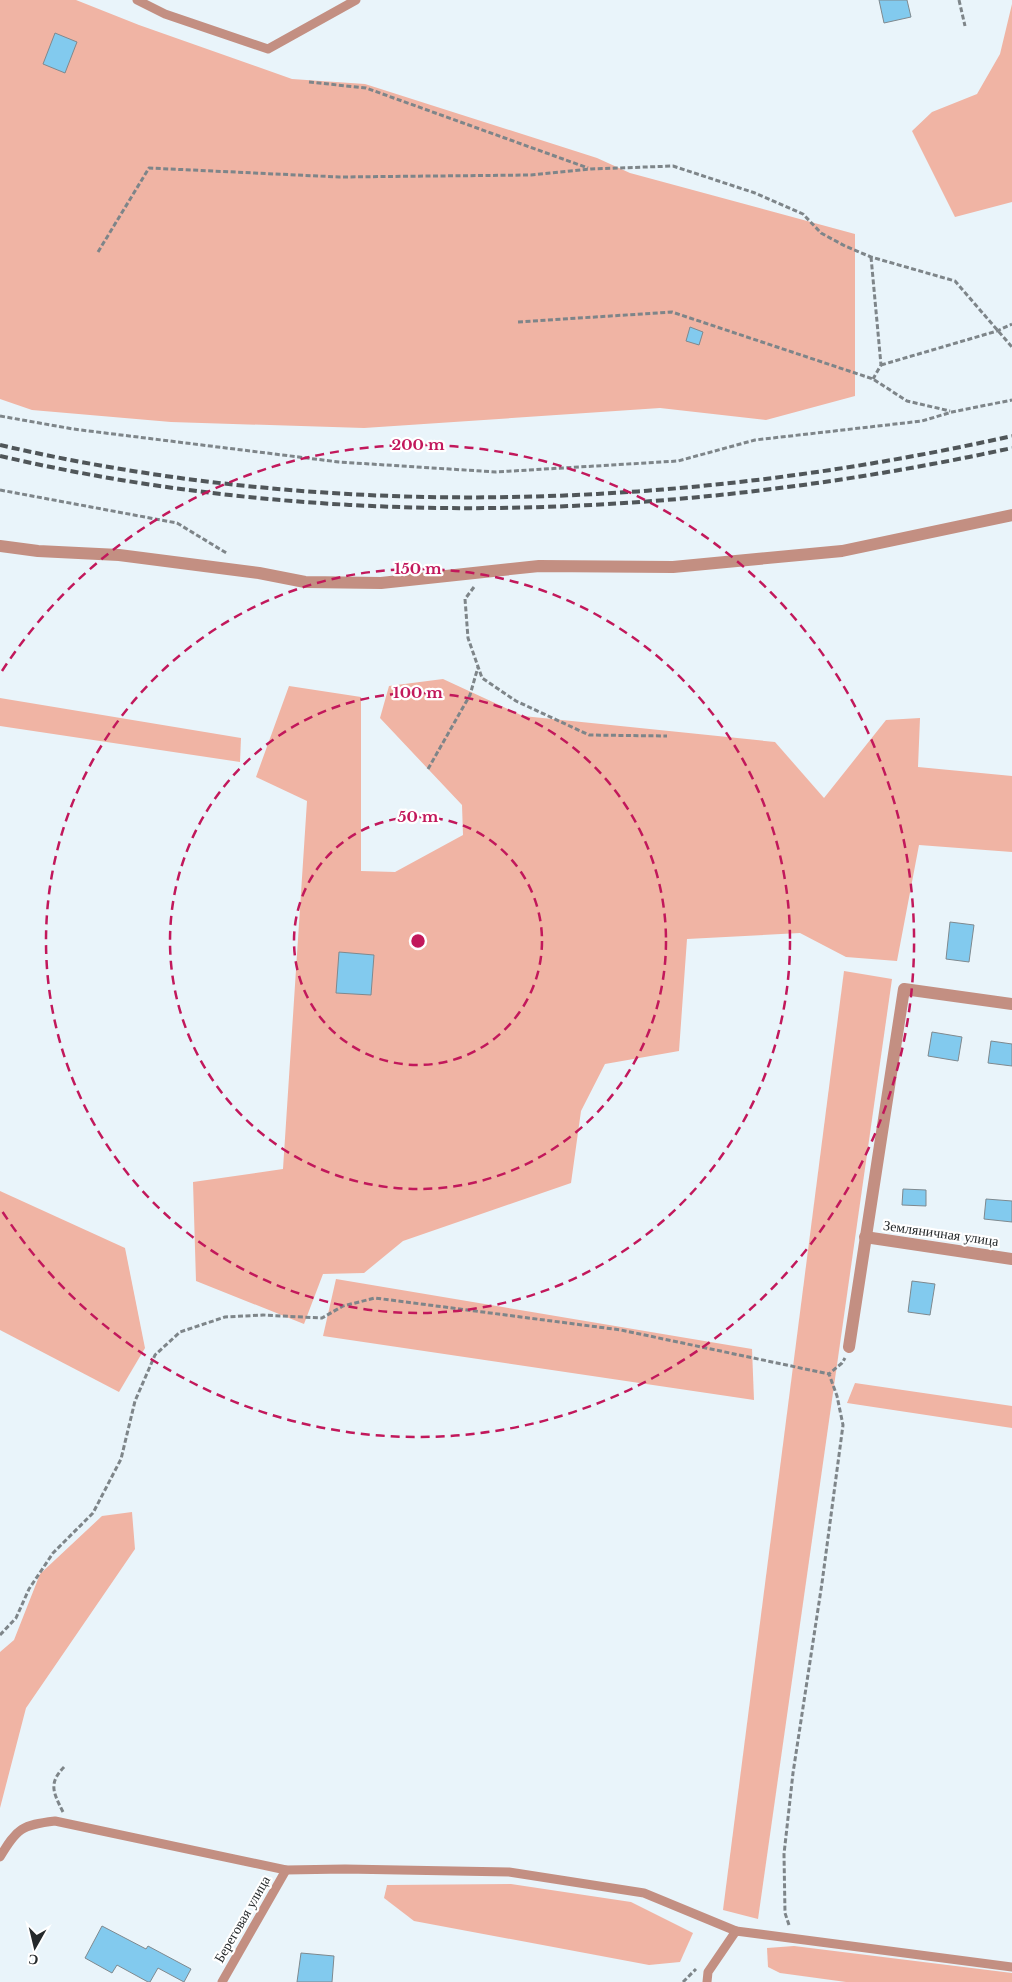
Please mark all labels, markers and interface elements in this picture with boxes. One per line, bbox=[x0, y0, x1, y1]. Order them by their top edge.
text: 200 m bbox=[392, 435, 445, 454]
text: 150 m bbox=[394, 559, 442, 578]
text: 100 m bbox=[393, 683, 443, 702]
text: 50 m bbox=[398, 807, 439, 826]
centre of rings bbox=[409, 932, 427, 950]
street label: Земляничная улица bbox=[882, 1216, 1001, 1250]
street label: Береговая улица bbox=[210, 1872, 275, 1966]
north arrow bbox=[10, 1922, 60, 1972]
text: С bbox=[27, 1950, 39, 1969]

